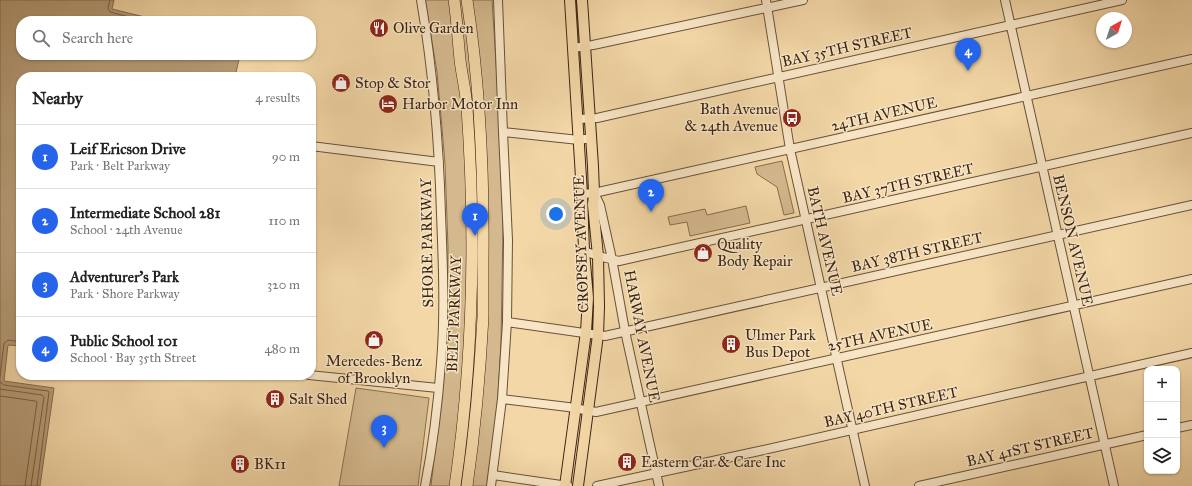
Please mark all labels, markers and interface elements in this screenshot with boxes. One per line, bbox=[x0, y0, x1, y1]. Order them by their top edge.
north arrow bbox=[1096, 12, 1132, 48]
search box bbox=[16, 16, 316, 60]
restaurant icon: Olive Garden bbox=[368, 17, 390, 39]
place label: Olive Garden bbox=[393, 19, 474, 37]
street label: BAY 35TH STREET bbox=[780, 23, 914, 71]
icon: search bbox=[30, 27, 52, 49]
text: Search here bbox=[62, 29, 133, 47]
pin: 4 bbox=[955, 38, 981, 71]
shop icon: Stop & Stor bbox=[330, 72, 352, 94]
place label: Stop & Stor bbox=[355, 74, 431, 92]
text: Nearby bbox=[32, 88, 83, 109]
text: 4 results bbox=[255, 90, 300, 106]
hotel icon: Harbor Motor Inn bbox=[377, 93, 399, 115]
street label: 24TH AVENUE bbox=[830, 93, 939, 135]
place label: Harbor Motor Inn bbox=[402, 95, 518, 113]
place label: Bath Avenue & 24th Avenue bbox=[684, 100, 778, 135]
bus stop icon: Bath Avenue & 24th Avenue bbox=[781, 107, 803, 129]
text: Leif Ericson Drive bbox=[70, 140, 186, 158]
text: 1 bbox=[42, 149, 48, 165]
text: 90 m bbox=[272, 149, 300, 165]
text: Park · Belt Parkway bbox=[70, 158, 170, 174]
street label: BAY 37TH STREET bbox=[841, 159, 975, 207]
street label: BENSON AVENUE bbox=[1049, 172, 1097, 308]
street label: CROPSEY AVENUE bbox=[570, 175, 592, 313]
street label: SHORE PARKWAY bbox=[417, 178, 437, 308]
pin: 2 bbox=[638, 179, 664, 212]
street label: BATH AVENUE bbox=[804, 185, 846, 298]
pin: 1 bbox=[462, 203, 488, 236]
text: Intermediate School 281 bbox=[70, 204, 220, 222]
your location bbox=[546, 204, 566, 224]
text: 2 bbox=[42, 213, 48, 229]
text: 110 m bbox=[268, 213, 300, 229]
text: School · 24th Avenue bbox=[70, 222, 183, 238]
street label: BAY 38TH STREET bbox=[850, 228, 984, 276]
place label: Quality Body Repair bbox=[717, 235, 793, 270]
shop icon: Quality Body Repair bbox=[692, 242, 714, 264]
street label: BELT PARKWAY bbox=[443, 255, 465, 373]
text: Adventurer’s Park bbox=[70, 268, 179, 286]
street label: HARWAY AVENUE bbox=[620, 268, 664, 404]
text: 3 bbox=[42, 277, 48, 293]
text: 320 m bbox=[267, 277, 300, 293]
text: Park · Shore Parkway bbox=[70, 286, 180, 302]
street label: 25TH AVENUE bbox=[826, 315, 934, 355]
place label: Ulmer Park Bus Depot bbox=[745, 326, 816, 361]
shop icon: Mercedes-Benz of Brooklyn bbox=[363, 329, 385, 351]
text: Public School 101 bbox=[70, 332, 178, 350]
building icon: Ulmer Park Bus Depot bbox=[720, 333, 742, 355]
text: 4 bbox=[41, 341, 49, 357]
text: 480 m bbox=[265, 341, 300, 357]
text: School · Bay 35th Street bbox=[70, 350, 196, 366]
place label: Mercedes-Benz of Brooklyn bbox=[326, 352, 422, 387]
map controls bbox=[1144, 366, 1180, 474]
button: + bbox=[1144, 366, 1180, 402]
street label: BAY 40TH STREET bbox=[822, 383, 960, 431]
building icon: Salt Shed bbox=[264, 388, 286, 410]
place label: Salt Shed bbox=[289, 390, 348, 408]
button: − bbox=[1144, 402, 1180, 438]
pin: 3 bbox=[371, 415, 397, 448]
street label: BAY 41ST STREET bbox=[965, 424, 1095, 470]
button: layers bbox=[1144, 438, 1180, 474]
building icon: Eastern Car & Care Inc bbox=[616, 451, 638, 473]
building icon: BK11 bbox=[229, 453, 251, 475]
place label: Eastern Car & Care Inc bbox=[641, 453, 786, 471]
place label: BK11 bbox=[254, 455, 286, 473]

